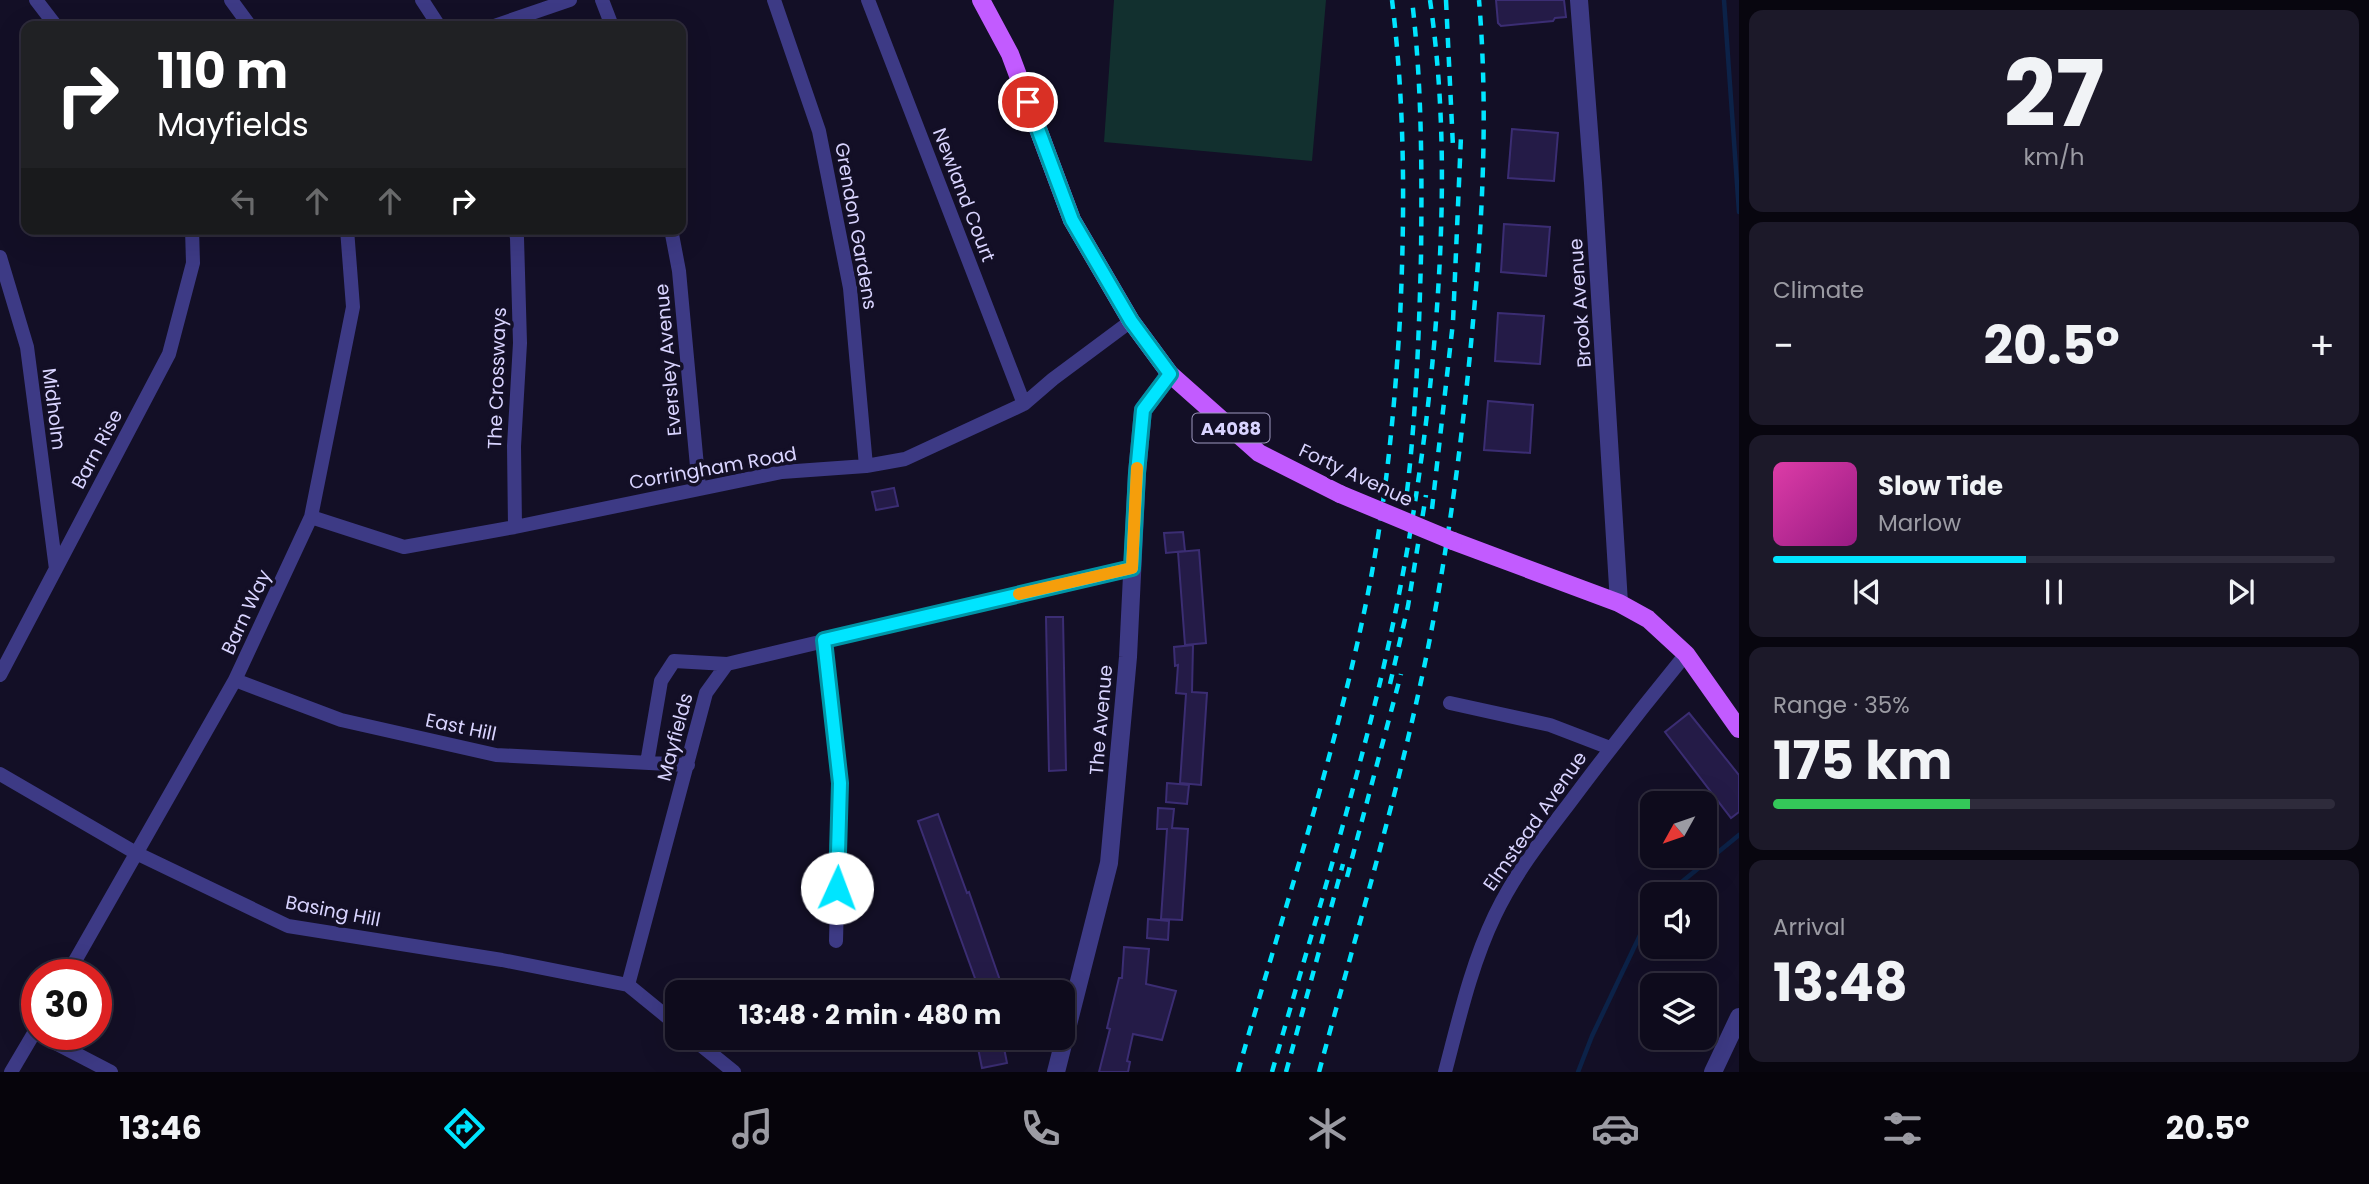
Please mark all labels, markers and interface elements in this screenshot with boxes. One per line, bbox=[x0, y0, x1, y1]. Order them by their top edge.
text: 27 bbox=[2004, 30, 2104, 158]
text: 110 m bbox=[157, 37, 288, 105]
icon: right bbox=[42, 49, 133, 140]
pin bbox=[998, 72, 1058, 132]
icon: arrive bbox=[1009, 83, 1047, 121]
text: Mayfields bbox=[157, 102, 309, 147]
street label: Newland Court bbox=[926, 124, 1002, 266]
street label: Grendon Gardens bbox=[828, 140, 884, 312]
text: km/h bbox=[2023, 141, 2085, 173]
icon: left bbox=[225, 182, 263, 220]
icon: ahead bbox=[298, 182, 336, 220]
icon: ahead bbox=[371, 182, 409, 220]
icon: right bbox=[444, 182, 482, 220]
street label: Brook Avenue bbox=[1562, 238, 1598, 368]
text: Climate bbox=[1773, 274, 1864, 306]
street label: Eversley Avenue bbox=[648, 283, 688, 437]
street label: The Crossways bbox=[481, 307, 513, 449]
text: 20.5° bbox=[1983, 309, 2120, 382]
text: − bbox=[1773, 319, 1794, 372]
text: + bbox=[2309, 319, 2335, 372]
street label: Midholm bbox=[36, 366, 72, 452]
street label: Barn Rise bbox=[65, 404, 129, 494]
road number: A4088 bbox=[1192, 414, 1270, 442]
street label: Forty Avenue bbox=[1295, 437, 1417, 513]
street label: Corringham Road bbox=[627, 440, 799, 496]
text: Slow Tide bbox=[1878, 468, 2003, 504]
text: Marlow bbox=[1878, 507, 1961, 539]
street label: Barn Way bbox=[215, 565, 278, 659]
icon: previous bbox=[1848, 573, 1886, 611]
icon: pause bbox=[2035, 573, 2073, 611]
icon: next bbox=[2222, 573, 2260, 611]
street label: The Avenue bbox=[1083, 664, 1119, 776]
text: Range · 35% bbox=[1773, 689, 1910, 721]
street label: Mayfields bbox=[650, 690, 700, 784]
street label: East Hill bbox=[423, 706, 499, 748]
text: 175 km bbox=[1773, 724, 1952, 797]
street label: Elmstead Avenue bbox=[1477, 746, 1593, 896]
north arrow bbox=[1640, 791, 1717, 868]
map controls bbox=[1640, 791, 1717, 1050]
position arrow bbox=[800, 851, 874, 925]
button: sound bbox=[1640, 882, 1717, 959]
street label: Basing Hill bbox=[283, 889, 383, 933]
text: Arrival bbox=[1773, 911, 1845, 943]
text: 13:48 bbox=[1773, 946, 1908, 1019]
speed limit sign: 30 bbox=[21, 959, 112, 1050]
button: layers bbox=[1640, 973, 1717, 1050]
text: 13:48 · 2 min · 480 m bbox=[739, 997, 1001, 1033]
icon: directions bbox=[440, 1104, 489, 1153]
icon: music bbox=[728, 1104, 777, 1153]
icon: phone bbox=[1016, 1104, 1065, 1153]
icon: climate bbox=[1303, 1104, 1352, 1153]
icon: car bbox=[1591, 1104, 1640, 1153]
icon: filters bbox=[1878, 1104, 1927, 1153]
text: 13:46 bbox=[119, 1105, 202, 1150]
text: 20.5° bbox=[2166, 1105, 2250, 1150]

